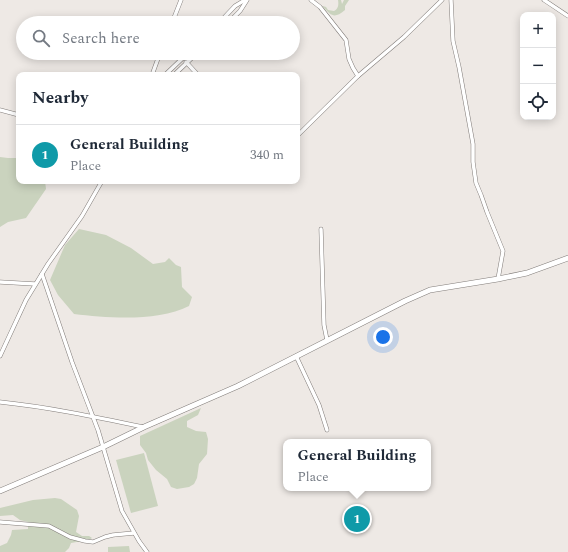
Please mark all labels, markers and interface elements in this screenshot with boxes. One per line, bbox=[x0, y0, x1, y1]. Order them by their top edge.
map controls bbox=[520, 12, 556, 120]
button: + bbox=[520, 12, 556, 48]
search box bbox=[16, 16, 300, 60]
icon: search bbox=[30, 27, 52, 49]
text: Search here bbox=[62, 27, 140, 50]
button: − bbox=[520, 48, 556, 84]
button: locate bbox=[520, 84, 556, 120]
text: Nearby bbox=[32, 85, 88, 111]
text: General Building bbox=[70, 133, 189, 156]
text: 1 bbox=[41, 145, 49, 165]
text: 340 m bbox=[250, 145, 284, 165]
text: Place bbox=[70, 156, 101, 176]
your location bbox=[373, 327, 393, 347]
popup bbox=[283, 439, 431, 491]
text: General Building bbox=[298, 444, 416, 467]
text: Place bbox=[298, 467, 329, 487]
pin: 1 bbox=[344, 504, 370, 534]

